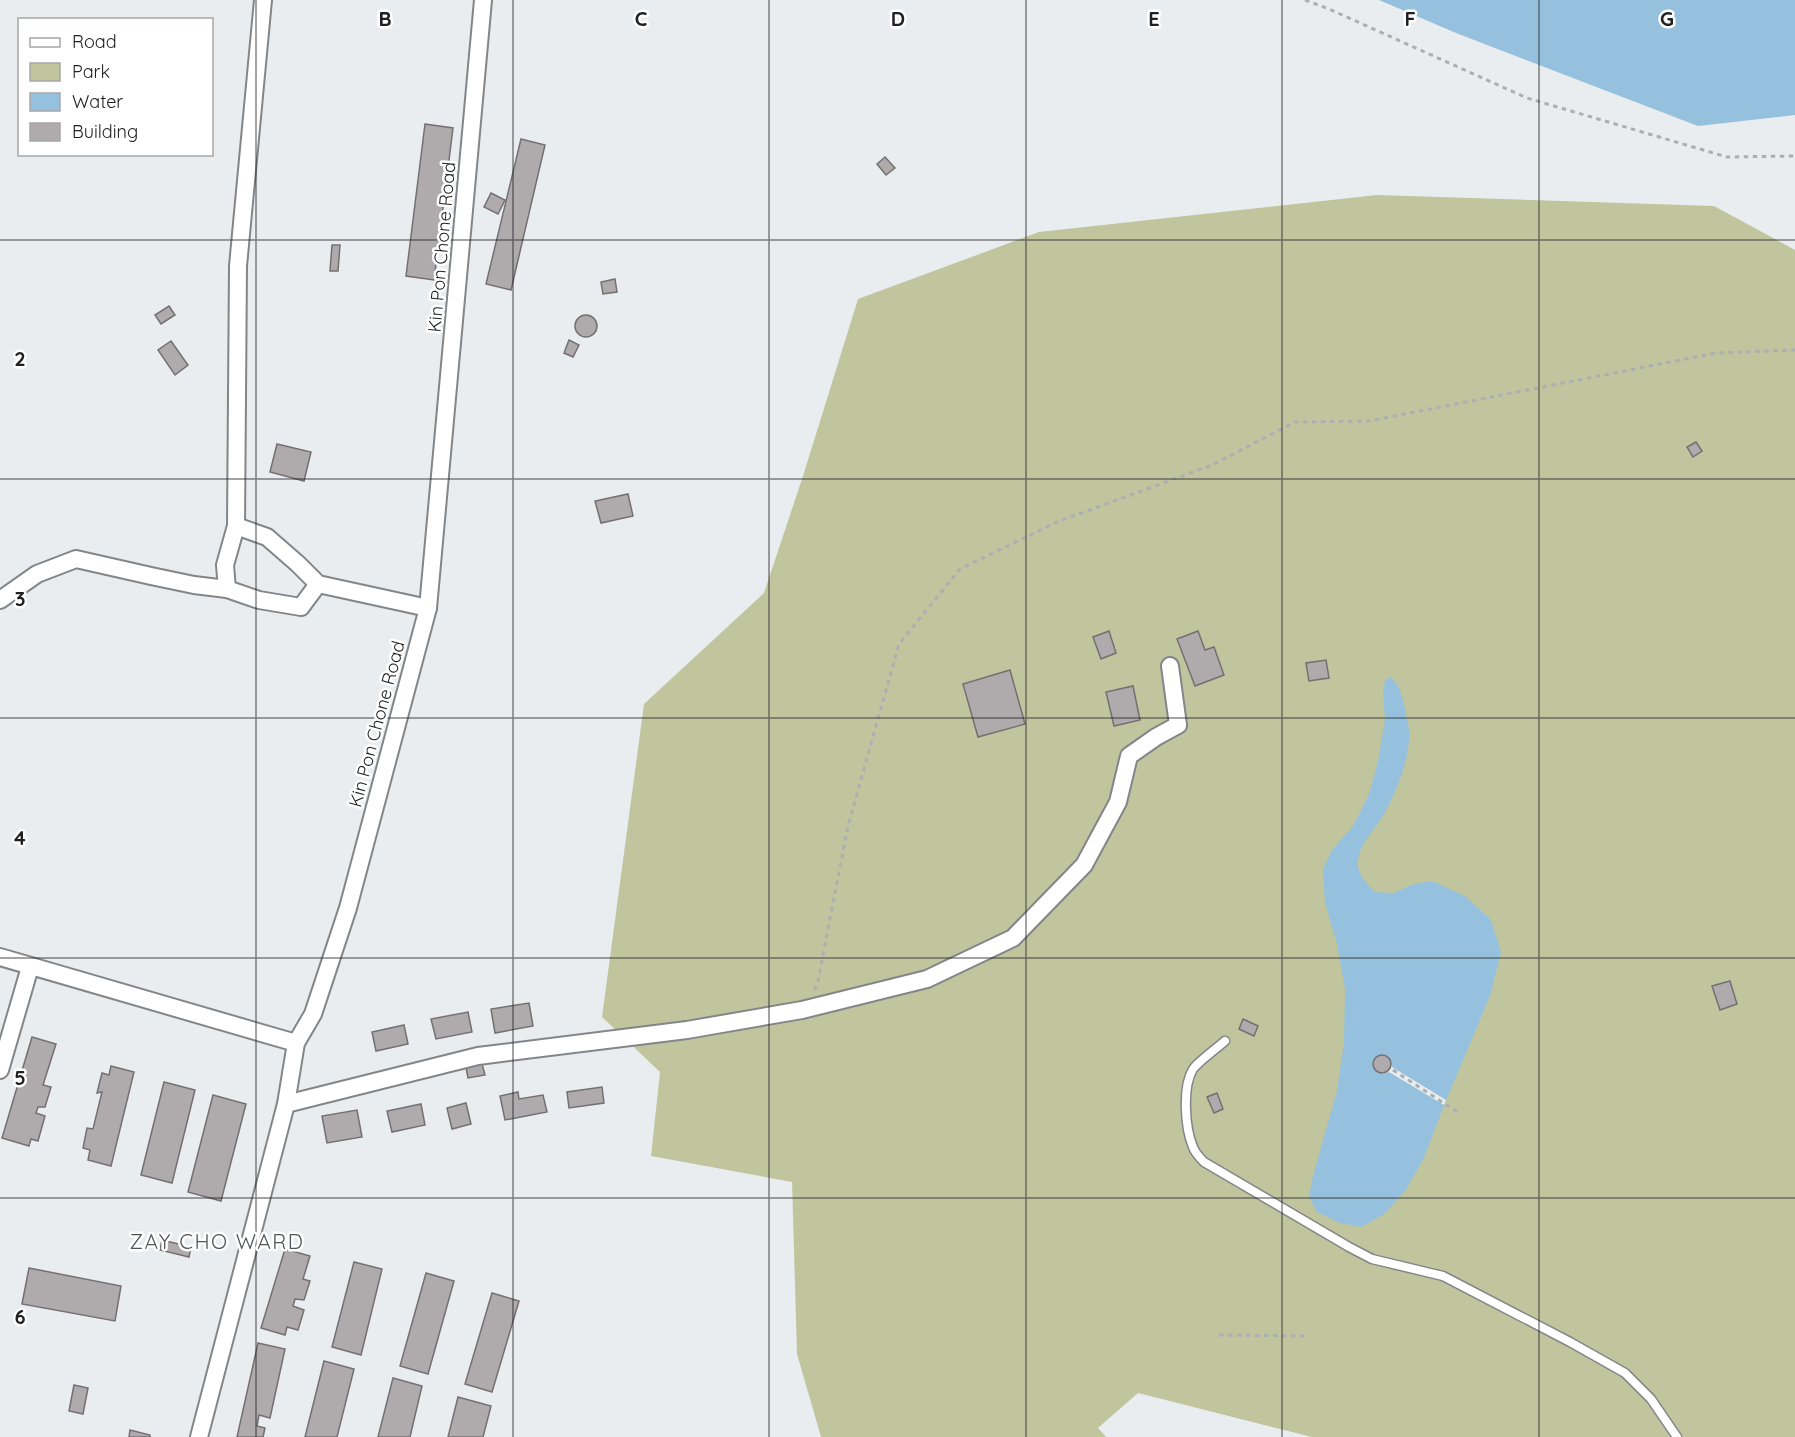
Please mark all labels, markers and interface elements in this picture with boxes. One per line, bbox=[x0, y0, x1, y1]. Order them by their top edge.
text: B bbox=[378, 6, 392, 31]
text: C bbox=[635, 6, 648, 31]
text: D bbox=[891, 6, 905, 31]
text: E bbox=[1148, 6, 1160, 31]
text: F bbox=[1404, 6, 1416, 31]
text: G bbox=[1660, 6, 1674, 31]
legend bbox=[18, 18, 213, 156]
text: Road bbox=[72, 30, 117, 53]
text: Park bbox=[72, 60, 110, 83]
text: Water bbox=[72, 90, 123, 113]
text: Building bbox=[72, 120, 138, 143]
street label: Kin Pon Chone Road bbox=[423, 161, 460, 333]
text: 2 bbox=[14, 346, 26, 371]
text: 3 bbox=[15, 586, 25, 611]
street label: Kin Pon Chone Road bbox=[343, 638, 410, 809]
text: 4 bbox=[14, 825, 26, 850]
text: 5 bbox=[14, 1065, 26, 1090]
district label: ZAY CHO WARD bbox=[130, 1228, 304, 1254]
text: 6 bbox=[14, 1304, 26, 1329]

